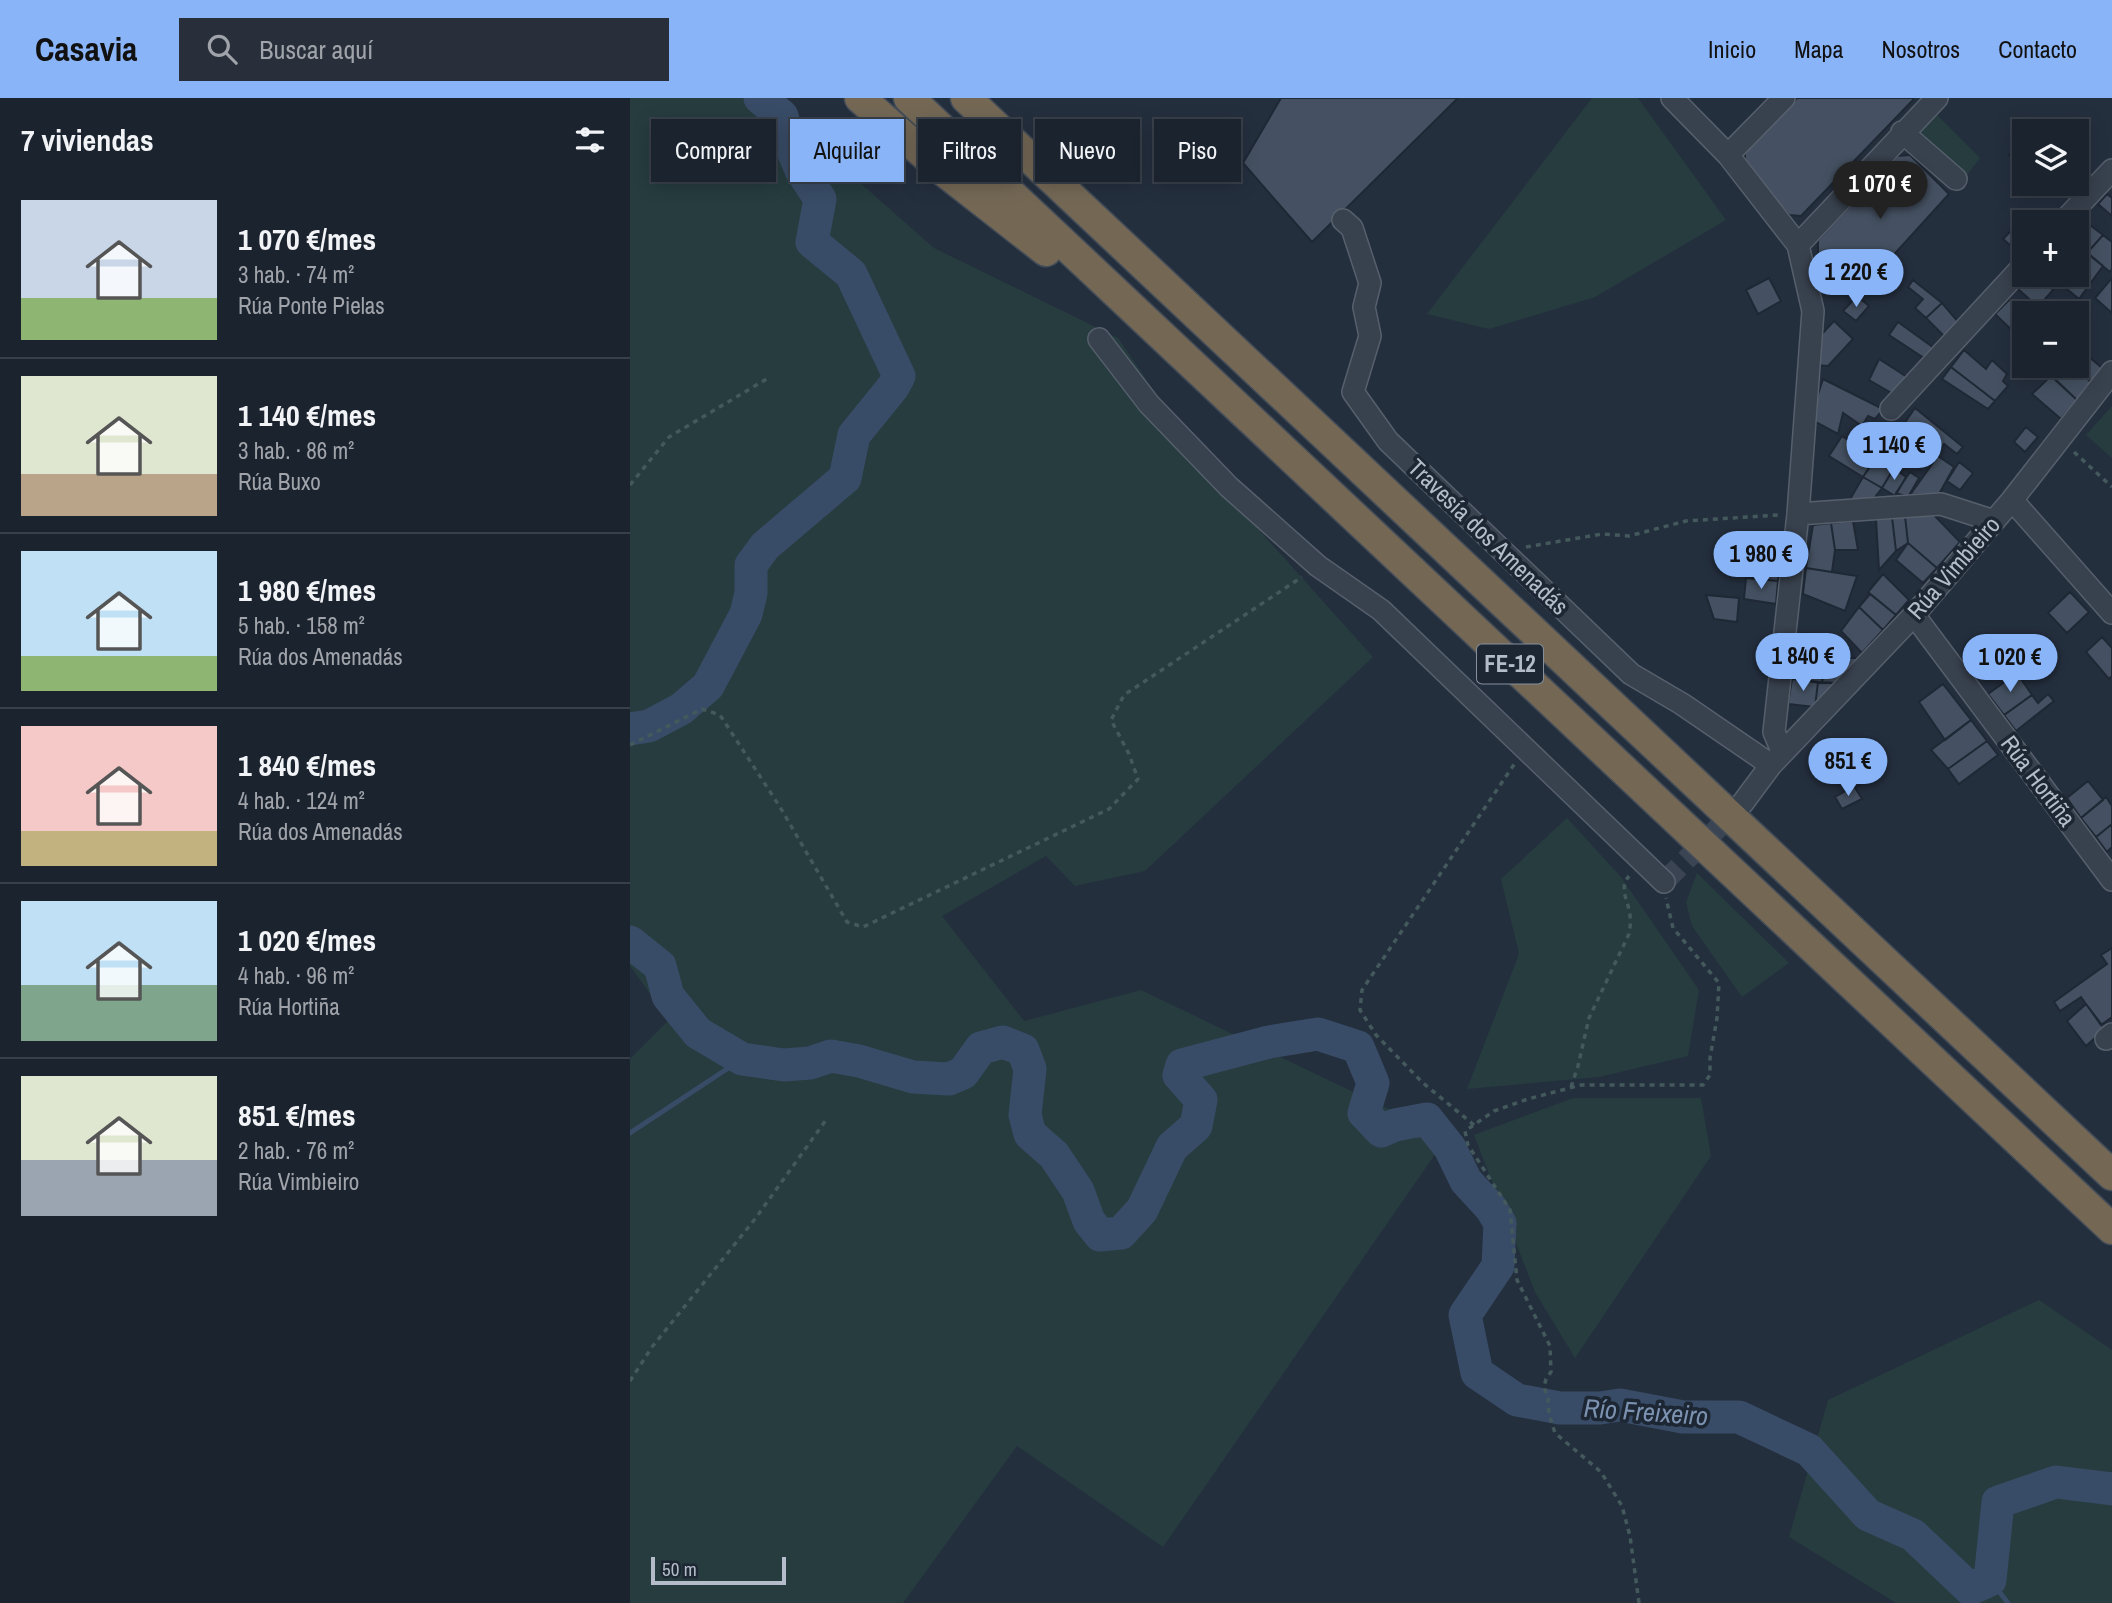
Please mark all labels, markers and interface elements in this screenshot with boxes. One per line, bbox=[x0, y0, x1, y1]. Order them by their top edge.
search box bbox=[179, 18, 669, 81]
text: Casavia bbox=[35, 27, 137, 71]
icon: search bbox=[203, 30, 241, 68]
text: Buscar aquí bbox=[259, 32, 373, 67]
text: Inicio bbox=[1708, 33, 1756, 65]
text: Mapa bbox=[1794, 33, 1843, 65]
text: Nosotros bbox=[1881, 33, 1960, 65]
text: Contacto bbox=[1998, 33, 2077, 65]
chip: Comprar bbox=[651, 119, 776, 182]
chip: Alquilar bbox=[790, 119, 904, 182]
chip: Filtros bbox=[918, 119, 1021, 182]
chip: Nuevo bbox=[1035, 119, 1140, 182]
chip: Piso bbox=[1154, 119, 1241, 182]
map controls bbox=[2012, 119, 2089, 378]
button: layers bbox=[2012, 119, 2089, 196]
text: 7 viviendas bbox=[21, 120, 154, 160]
icon: filters bbox=[571, 121, 609, 159]
pin: 1 070 € bbox=[1815, 162, 1945, 221]
text: 1 070 € bbox=[1849, 168, 1911, 199]
button: + bbox=[2012, 210, 2089, 287]
text: 1 070 €/mes bbox=[238, 219, 376, 259]
icon: home bbox=[77, 228, 161, 312]
pin: 1 220 € bbox=[1791, 250, 1921, 309]
text: 1 220 € bbox=[1825, 256, 1887, 287]
text: 3 hab. · 74 m² bbox=[238, 259, 354, 290]
text: Rúa Ponte Pielas bbox=[238, 290, 385, 321]
button: − bbox=[2012, 301, 2089, 378]
text: 1 140 €/mes bbox=[238, 395, 376, 435]
icon: home bbox=[77, 404, 161, 488]
pin: 1 140 € bbox=[1829, 422, 1959, 482]
text: 1 140 € bbox=[1863, 429, 1925, 460]
text: 3 hab. · 86 m² bbox=[238, 435, 354, 466]
street label: Travesía dos Amenadás bbox=[1402, 451, 1576, 621]
text: Rúa Buxo bbox=[238, 466, 321, 497]
street label: Rúa Vimbieiro bbox=[1900, 509, 2007, 626]
pin: 1 980 € bbox=[1696, 532, 1826, 591]
text: 1 980 € bbox=[1730, 538, 1792, 569]
text: 1 980 €/mes bbox=[238, 570, 376, 610]
icon: home bbox=[77, 579, 161, 663]
text: 5 hab. · 158 m² bbox=[238, 610, 365, 641]
pin: 1 840 € bbox=[1738, 634, 1868, 693]
pin: 1 020 € bbox=[1945, 634, 2075, 694]
text: 1 840 € bbox=[1772, 640, 1834, 671]
text: Rúa dos Amenadás bbox=[238, 641, 403, 672]
text: 1 020 € bbox=[1979, 641, 2041, 672]
road number: FE-12 bbox=[1477, 644, 1543, 684]
street label: Rúa Hortiña bbox=[1994, 728, 2084, 832]
pin: 851 € bbox=[1799, 738, 1897, 798]
text: 1 840 €/mes bbox=[238, 745, 376, 785]
text: 851 € bbox=[1824, 745, 1872, 776]
icon: home bbox=[77, 754, 161, 838]
text: 4 hab. · 124 m² bbox=[238, 785, 365, 816]
text: Rúa dos Amenadás bbox=[238, 816, 403, 847]
text: 1 020 €/mes bbox=[238, 920, 376, 960]
icon: home bbox=[77, 929, 161, 1013]
text: 4 hab. · 96 m² bbox=[238, 960, 354, 991]
text: Rúa Hortiña bbox=[238, 991, 340, 1022]
text: 851 €/mes bbox=[238, 1095, 356, 1135]
icon: home bbox=[77, 1104, 161, 1188]
text: 2 hab. · 76 m² bbox=[238, 1135, 354, 1166]
text: Rúa Vimbieiro bbox=[238, 1166, 359, 1197]
water label: Río Freixeiro bbox=[1583, 1390, 1709, 1433]
scale bar bbox=[651, 1554, 786, 1586]
text: 50 m bbox=[662, 1556, 697, 1582]

